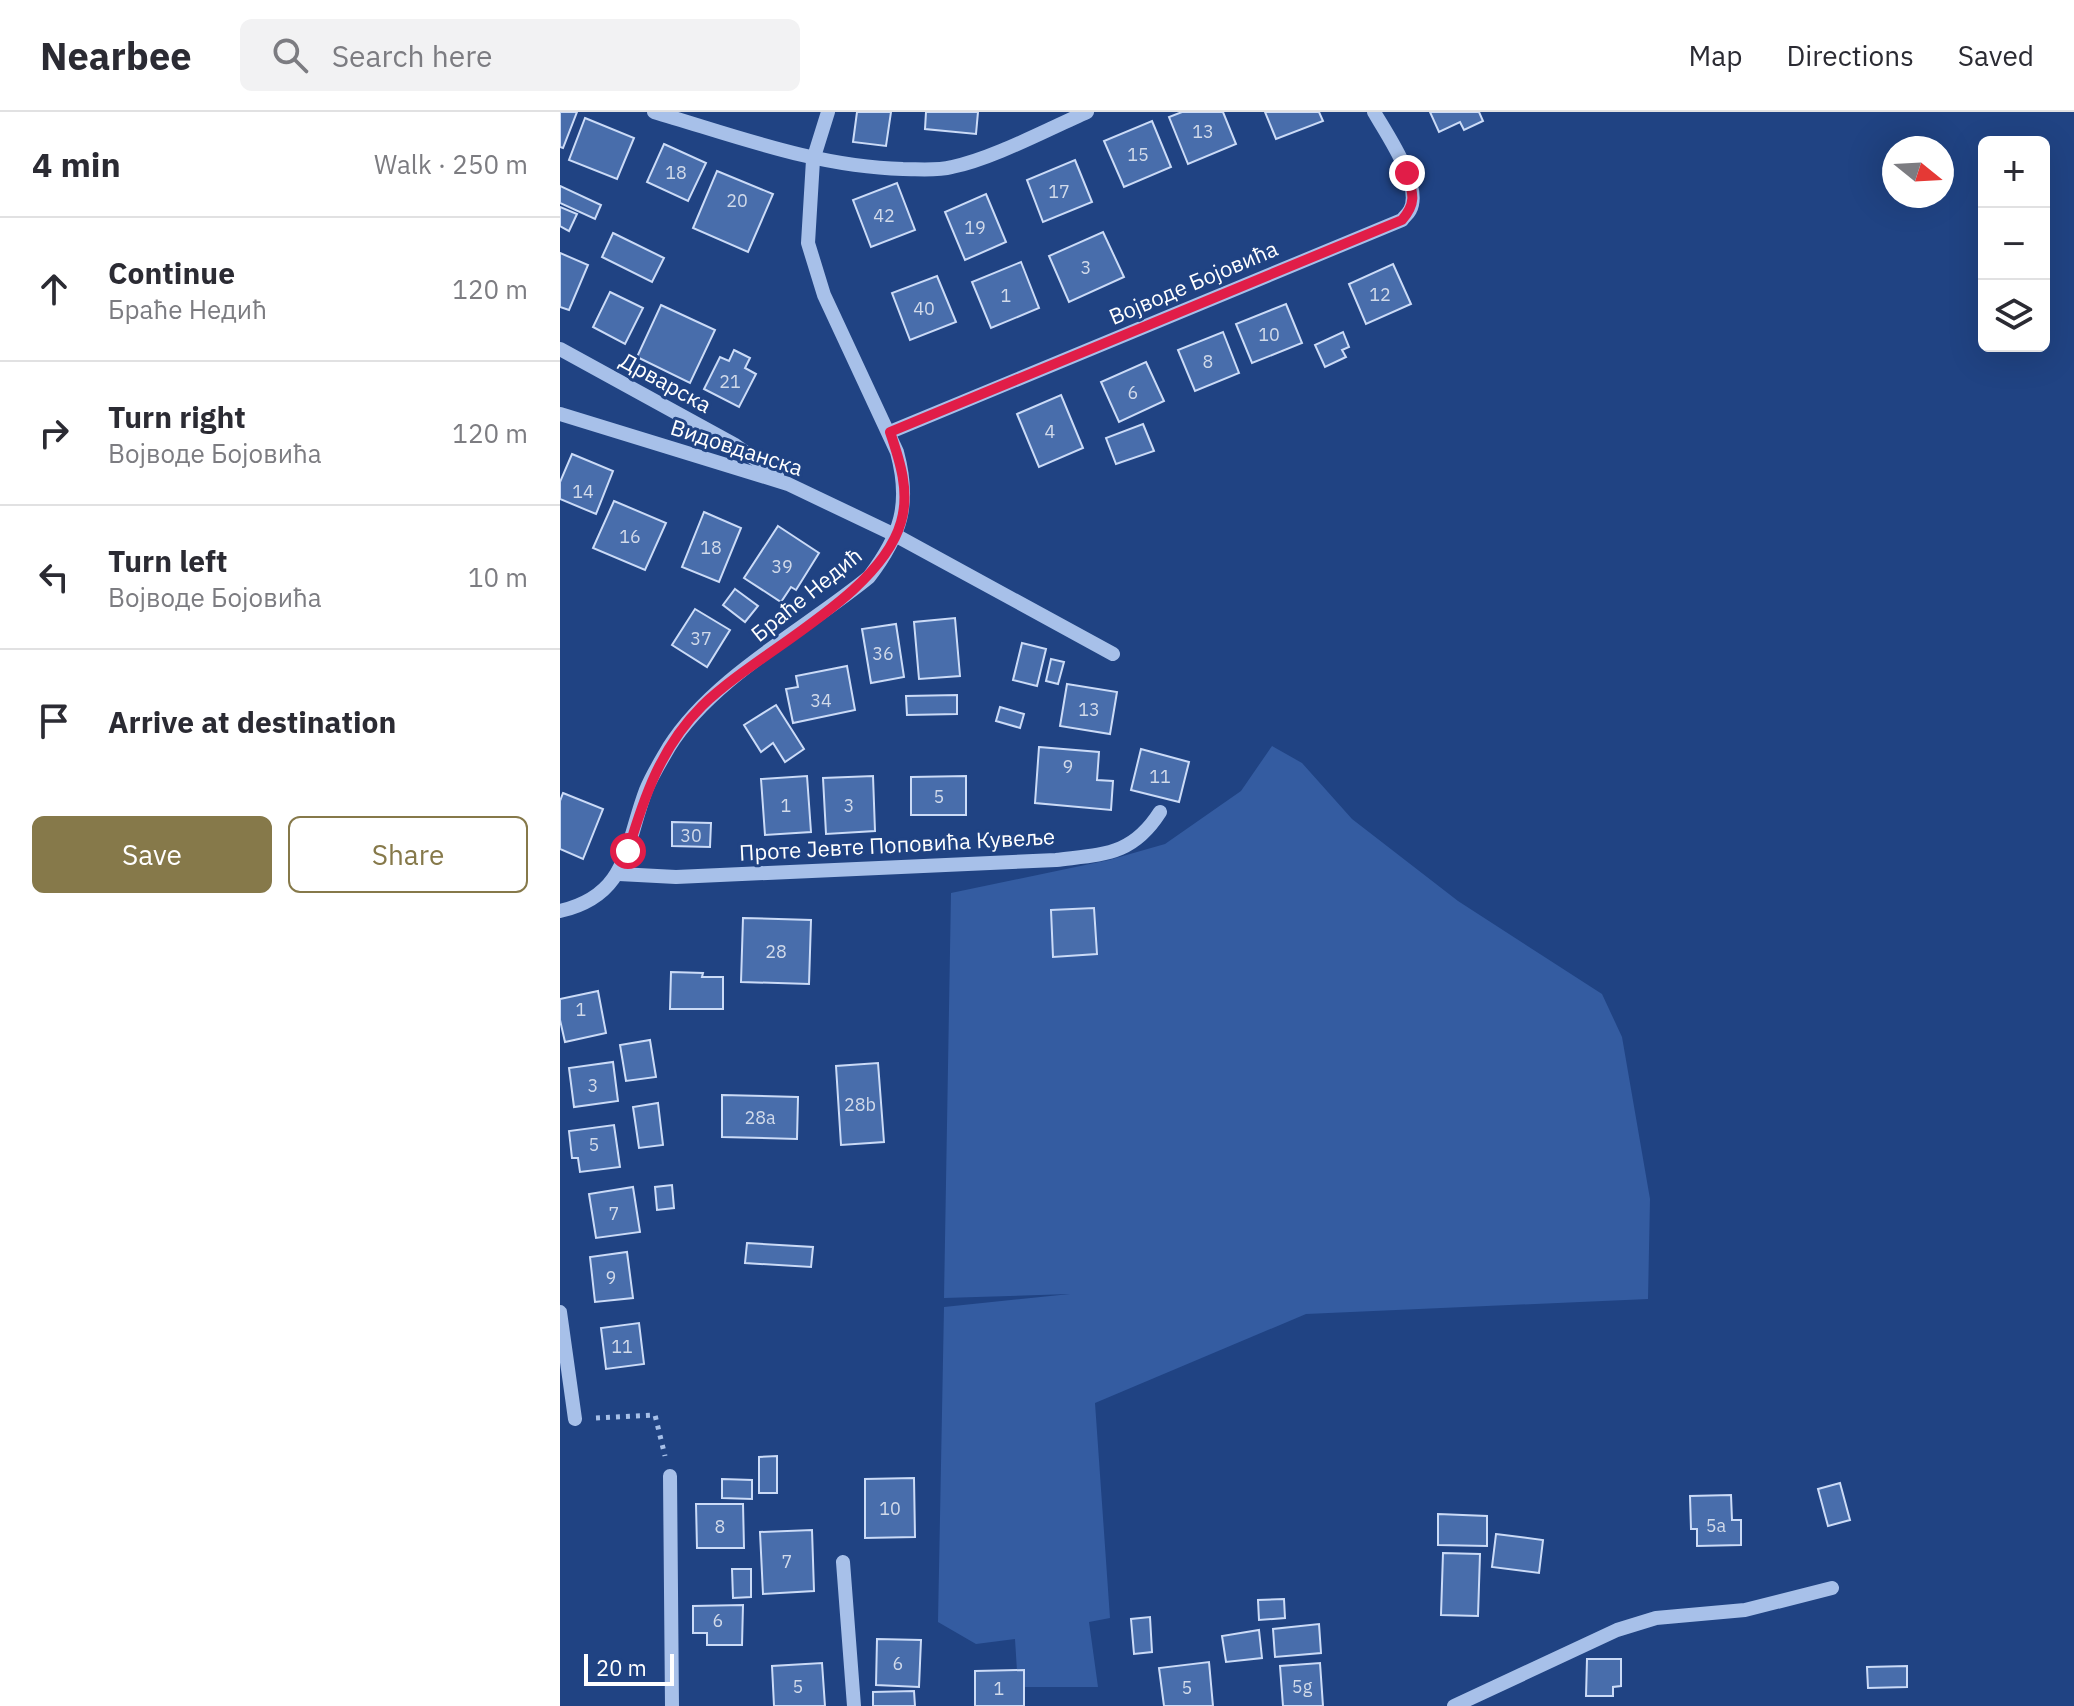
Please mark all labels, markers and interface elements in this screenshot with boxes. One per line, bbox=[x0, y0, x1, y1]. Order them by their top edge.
search box bbox=[240, 19, 800, 91]
text: Nearbee bbox=[40, 31, 192, 80]
icon: search bbox=[268, 33, 312, 77]
text: Search here bbox=[332, 36, 493, 75]
text: Map bbox=[1688, 37, 1742, 74]
text: Directions bbox=[1786, 37, 1914, 74]
text: Saved bbox=[1958, 37, 2034, 74]
house number: 13 bbox=[1192, 120, 1214, 143]
north arrow bbox=[1882, 136, 1954, 208]
map controls bbox=[1978, 136, 2050, 352]
button: + bbox=[1978, 136, 2050, 208]
text: 4 min bbox=[32, 142, 121, 186]
house number: 15 bbox=[1127, 143, 1149, 166]
text: Walk · 250 m bbox=[374, 147, 528, 181]
route end bbox=[1389, 155, 1425, 191]
house number: 18 bbox=[665, 161, 687, 184]
house number: 17 bbox=[1048, 180, 1070, 203]
house number: 20 bbox=[726, 189, 748, 212]
house number: 42 bbox=[873, 204, 895, 227]
button: − bbox=[1978, 208, 2050, 280]
house number: 19 bbox=[964, 216, 986, 239]
street label: Војводе Бојовића bbox=[1104, 233, 1282, 331]
text: Continue bbox=[108, 253, 235, 292]
house number: 3 bbox=[1081, 256, 1091, 279]
icon: ahead bbox=[32, 267, 76, 311]
text: 120 m bbox=[452, 272, 528, 306]
button: layers bbox=[1978, 280, 2050, 352]
house number: 12 bbox=[1369, 283, 1391, 306]
house number: 1 bbox=[1001, 284, 1011, 307]
text: Браће Недић bbox=[108, 292, 267, 326]
house number: 40 bbox=[913, 297, 935, 320]
house number: 10 bbox=[1258, 323, 1280, 346]
street label: Дрварска bbox=[615, 345, 717, 419]
house number: 8 bbox=[1203, 350, 1213, 373]
house number: 21 bbox=[719, 370, 741, 393]
house number: 6 bbox=[1128, 381, 1138, 404]
text: Turn right bbox=[108, 397, 246, 436]
icon: right bbox=[32, 411, 76, 455]
street label: Видовданска bbox=[667, 412, 807, 482]
text: 120 m bbox=[452, 416, 528, 450]
house number: 4 bbox=[1045, 420, 1056, 443]
text: Војводе Бојовића bbox=[108, 436, 322, 470]
house number: 14 bbox=[572, 480, 594, 503]
house number: 16 bbox=[619, 525, 641, 548]
house number: 18 bbox=[700, 536, 722, 559]
street label: Браће Недић bbox=[745, 540, 867, 648]
text: Turn left bbox=[108, 541, 227, 580]
icon: left bbox=[32, 555, 76, 599]
house number: 39 bbox=[771, 555, 793, 578]
text: 10 m bbox=[468, 560, 528, 594]
text: Војводе Бојовића bbox=[108, 580, 322, 614]
house number: 37 bbox=[690, 627, 712, 650]
house number: 36 bbox=[872, 642, 894, 665]
house number: 34 bbox=[810, 689, 832, 712]
house number: 13 bbox=[1078, 698, 1100, 721]
icon: arrive bbox=[32, 699, 76, 743]
text: Arrive at destination bbox=[108, 702, 396, 741]
house number: 9 bbox=[1063, 755, 1073, 778]
house number: 11 bbox=[1149, 765, 1171, 788]
house number: 5 bbox=[934, 785, 944, 808]
house number: 1 bbox=[781, 794, 791, 817]
house number: 3 bbox=[844, 794, 854, 817]
button: Save bbox=[32, 816, 272, 893]
button: Share bbox=[288, 816, 528, 893]
street label: Проте Јевте Поповића Кувеље bbox=[738, 821, 1056, 867]
house number: 30 bbox=[680, 824, 702, 847]
route start bbox=[610, 833, 646, 869]
house number: 28 bbox=[765, 940, 787, 963]
house number: 1 bbox=[576, 998, 586, 1021]
house number: 3 bbox=[588, 1074, 598, 1097]
house number: 28b bbox=[844, 1093, 876, 1116]
house number: 28a bbox=[744, 1106, 776, 1129]
house number: 5 bbox=[589, 1133, 599, 1156]
house number: 7 bbox=[609, 1202, 619, 1225]
house number: 9 bbox=[606, 1266, 616, 1289]
house number: 11 bbox=[611, 1335, 633, 1358]
house number: 10 bbox=[879, 1497, 901, 1520]
house number: 5a bbox=[1706, 1514, 1727, 1537]
house number: 8 bbox=[715, 1515, 725, 1538]
house number: 7 bbox=[782, 1550, 792, 1573]
house number: 6 bbox=[713, 1609, 723, 1632]
scale bar bbox=[584, 1650, 674, 1686]
house number: 6 bbox=[893, 1652, 903, 1675]
text: 20 m bbox=[596, 1653, 647, 1682]
house number: 5 bbox=[793, 1675, 803, 1698]
house number: 5g bbox=[1292, 1675, 1313, 1698]
house number: 5 bbox=[1182, 1676, 1192, 1699]
house number: 1 bbox=[994, 1677, 1004, 1700]

